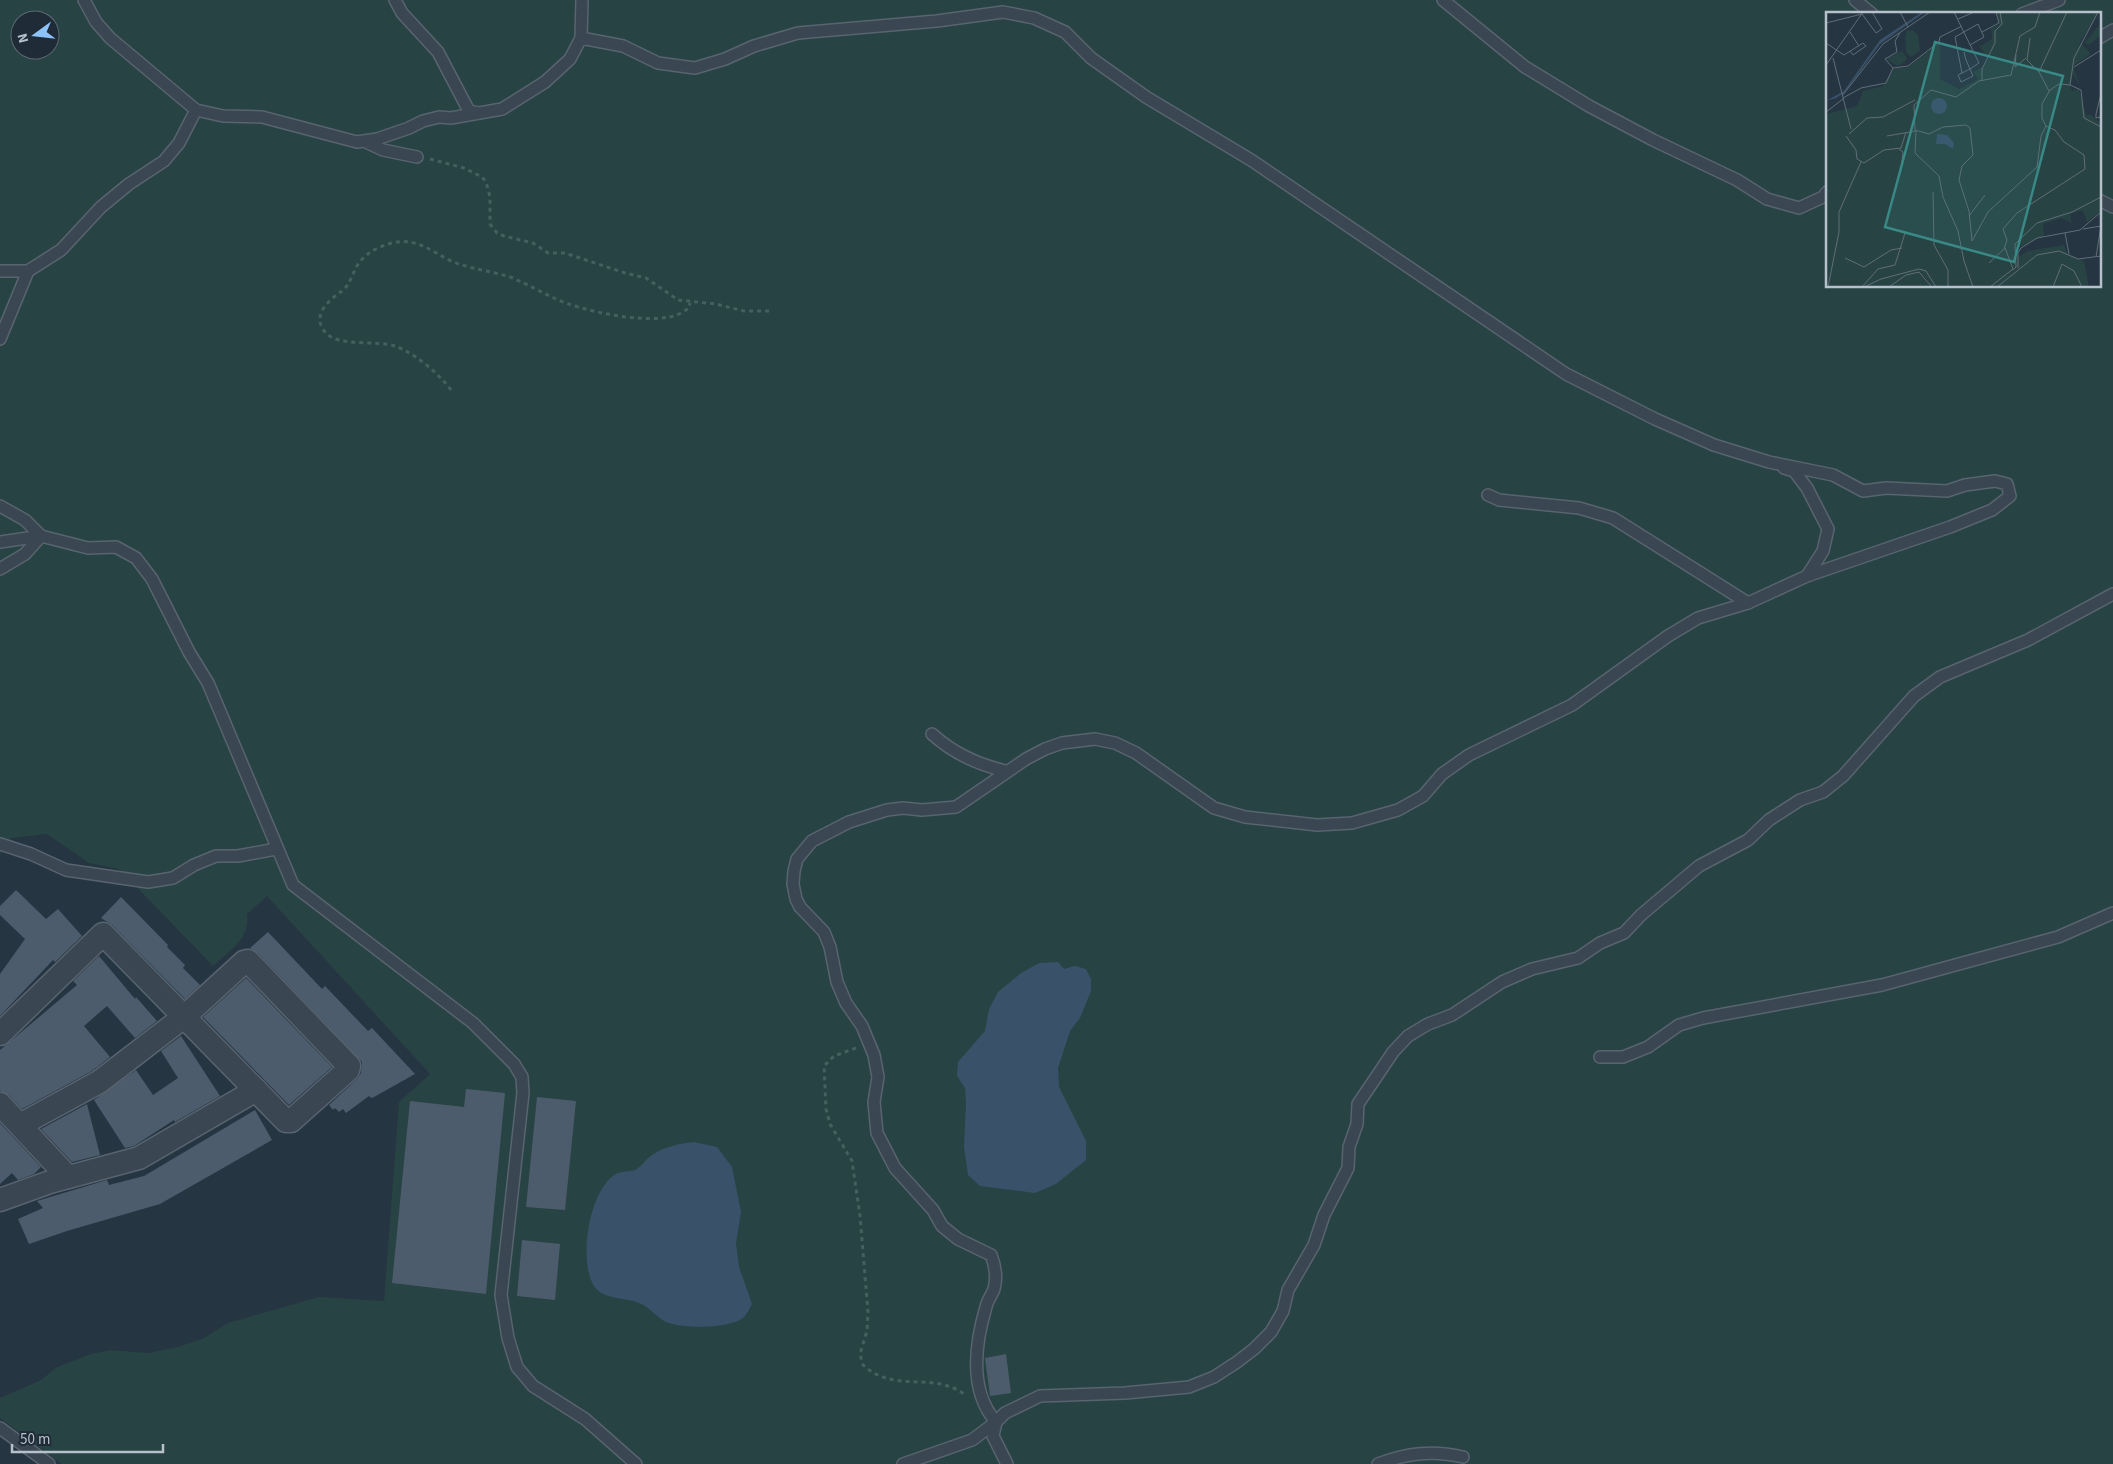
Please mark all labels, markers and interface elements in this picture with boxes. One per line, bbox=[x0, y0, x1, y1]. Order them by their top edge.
north arrow bbox=[10, 10, 60, 60]
inset map bbox=[1826, 12, 2100, 288]
text: N bbox=[13, 31, 34, 45]
scale bar bbox=[12, 1422, 164, 1454]
text: 50 m bbox=[20, 1429, 50, 1450]

